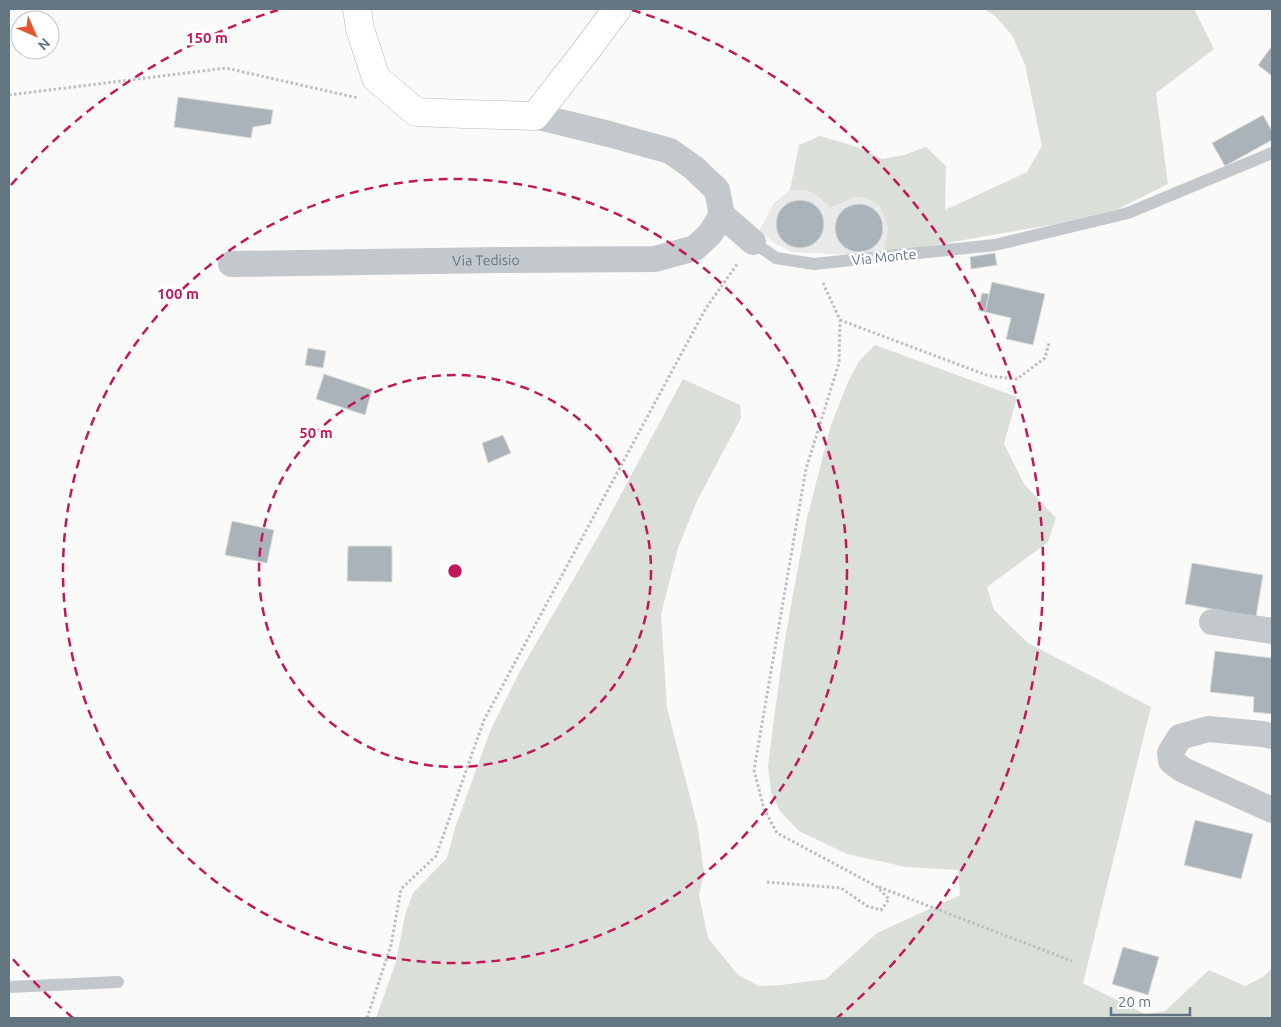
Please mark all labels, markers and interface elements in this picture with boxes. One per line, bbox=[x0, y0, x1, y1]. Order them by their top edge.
north arrow bbox=[10, 10, 60, 60]
text: 150 m bbox=[186, 29, 228, 46]
text: N bbox=[35, 35, 54, 54]
street label: Via Monte bbox=[851, 246, 917, 268]
street label: Via Tedisio bbox=[452, 252, 520, 269]
text: 100 m bbox=[157, 285, 199, 302]
text: 50 m bbox=[299, 424, 333, 441]
centre of rings bbox=[446, 562, 464, 580]
scale bar bbox=[1111, 984, 1190, 1016]
text: 20 m bbox=[1118, 993, 1151, 1010]

